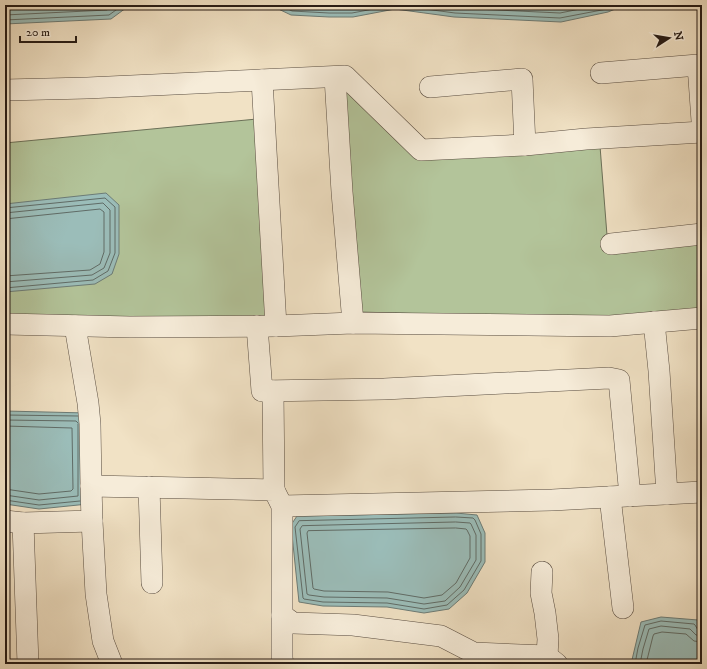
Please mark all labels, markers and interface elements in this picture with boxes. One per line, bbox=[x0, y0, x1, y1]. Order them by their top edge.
scale bar bbox=[20, 18, 76, 44]
north arrow bbox=[649, 18, 689, 58]
text: 20 m bbox=[26, 25, 50, 40]
text: N bbox=[670, 30, 686, 42]

